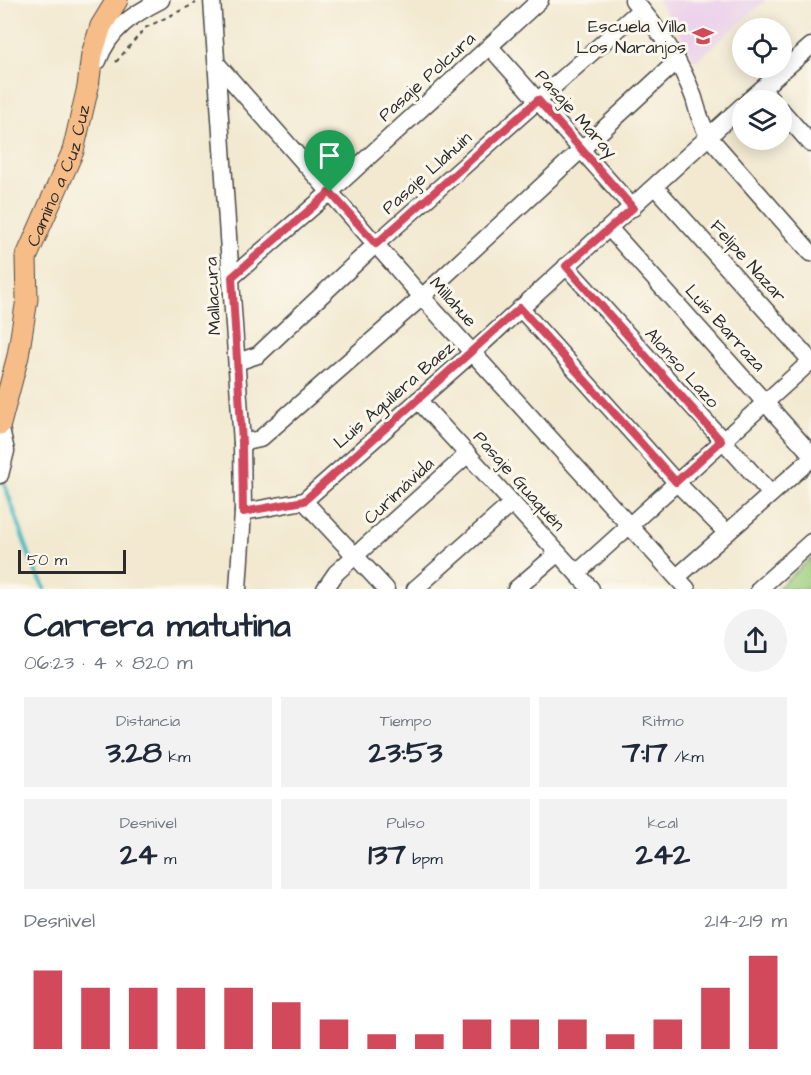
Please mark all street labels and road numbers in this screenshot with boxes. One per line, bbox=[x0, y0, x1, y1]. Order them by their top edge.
street label: Pasaje Polcura bbox=[373, 27, 481, 127]
street label: Pasaje Maray bbox=[528, 64, 623, 165]
street label: Camino a Cuz Cuz bbox=[20, 102, 96, 250]
street label: Pasaje Llahuin bbox=[377, 126, 477, 220]
street label: Felipe Nazar bbox=[704, 214, 792, 308]
street label: Mallacura bbox=[198, 256, 228, 336]
street label: Millahue bbox=[424, 271, 483, 333]
street label: Luis Barraza bbox=[679, 279, 771, 377]
street label: Alonso Lazo bbox=[639, 322, 725, 414]
street label: Luis Aguilera Baez bbox=[328, 335, 461, 455]
street label: Pasaje Guaquén bbox=[467, 425, 571, 537]
street label: Curimávida bbox=[358, 452, 440, 530]

